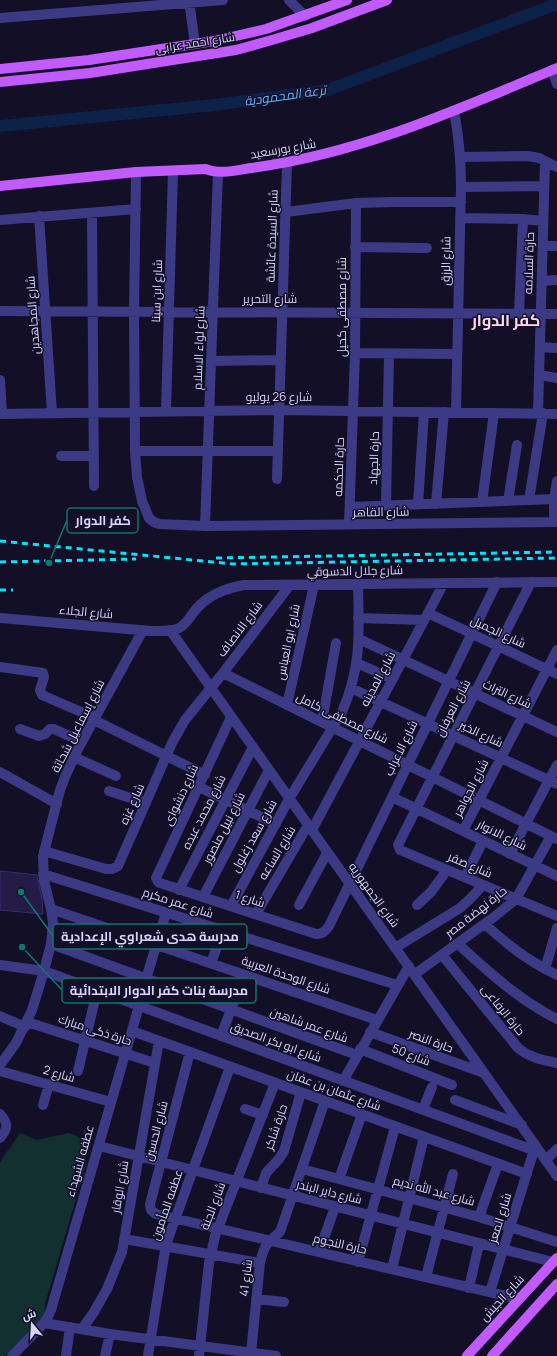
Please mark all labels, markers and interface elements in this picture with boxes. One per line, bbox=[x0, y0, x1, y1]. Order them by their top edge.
street label: شارع احمد عرابى bbox=[154, 28, 236, 57]
water label: ترعة المحمودية bbox=[243, 80, 330, 110]
street label: شارع بورسعيد bbox=[249, 134, 317, 163]
street label: شارع السيدة عائشة bbox=[261, 189, 282, 283]
street label: حارة السلامه bbox=[519, 232, 538, 294]
street label: شارع الرزق bbox=[437, 236, 454, 286]
street label: شارع مصطفى كحيل bbox=[333, 257, 350, 357]
street label: شارع ابن سينا bbox=[147, 259, 166, 323]
street label: شارع المجاهدين bbox=[21, 275, 44, 355]
street label: شارع التحرير bbox=[242, 290, 297, 307]
street label: شارع لواء الاسلام bbox=[189, 305, 208, 390]
district label: كفر الدوار bbox=[471, 309, 540, 331]
street label: شارع 26 يوليو bbox=[246, 388, 312, 405]
street label: حارة الجهاد bbox=[364, 431, 383, 485]
street label: حارة الحكمه bbox=[329, 437, 348, 497]
street label: شارع القاهر bbox=[352, 503, 409, 521]
callout: كفر الدوار bbox=[67, 508, 138, 533]
text: كفر الدوار bbox=[74, 511, 131, 529]
street label: شارع جلال الدسوقي bbox=[307, 561, 403, 582]
street label: شارع الانصاف bbox=[213, 597, 266, 660]
street label: شارع الجلاء bbox=[58, 601, 114, 622]
street label: شارع ابو العباس bbox=[271, 602, 304, 681]
street label: شارع الجميل bbox=[468, 611, 529, 652]
street label: شارع المدينه bbox=[356, 648, 399, 709]
street label: شارع التراث bbox=[480, 675, 534, 712]
street label: شارع إسماعيل شحاتة bbox=[47, 676, 108, 775]
street label: شارع العرفان bbox=[431, 676, 474, 739]
street label: شارع مصطفى كامل bbox=[293, 688, 391, 747]
street label: شارع الخير bbox=[456, 716, 506, 751]
street label: شارع الاعراب bbox=[380, 717, 421, 778]
street label: شارع الجواهر bbox=[448, 756, 492, 820]
street label: شارع دنشواى bbox=[159, 761, 202, 828]
street label: شارع محمد عبده bbox=[177, 772, 230, 852]
street label: شارع غزه bbox=[115, 780, 148, 827]
street label: شارع نبيل منصور bbox=[198, 789, 249, 867]
street label: شارع سعد زغلول bbox=[227, 796, 281, 875]
street label: شارع الانوار bbox=[474, 815, 530, 854]
street label: شارع الساعه bbox=[254, 823, 299, 883]
street label: شارع صقر bbox=[444, 847, 495, 882]
street label: شارع الجمهوريه bbox=[345, 859, 404, 931]
street label: حارة نهضة مصر bbox=[440, 882, 510, 942]
street label: شارع عمر مكرم bbox=[141, 883, 216, 922]
street label: شارع 1 bbox=[233, 886, 267, 911]
callout: مدرسة هدى شعراوي الإعدادية bbox=[53, 924, 247, 949]
text: مدرسة هدى شعراوي الإعدادية bbox=[61, 927, 239, 948]
street label: شارع الوحدة العربية bbox=[239, 951, 333, 998]
callout: مدرسة بنات كفر الدوار الابتدائية bbox=[62, 978, 256, 1003]
street label: حارة الرفاعى bbox=[477, 980, 529, 1039]
text: مدرسة بنات كفر الدوار الابتدائية bbox=[70, 981, 248, 999]
street label: شارع عمر شاهين bbox=[268, 1003, 351, 1047]
street label: حارة ذكى مبارك bbox=[56, 1010, 134, 1049]
street label: شارع ابو بكر الصديق bbox=[228, 1017, 324, 1066]
street label: حارة النصر bbox=[406, 1024, 456, 1056]
street label: شارع 50 bbox=[389, 1039, 433, 1070]
street label: شارع 2 bbox=[41, 1061, 77, 1086]
street label: شارع عثمان بن عفان bbox=[285, 1065, 383, 1114]
street label: شارع الحسين bbox=[139, 1099, 172, 1163]
street label: حارة شاكر bbox=[259, 1102, 291, 1153]
street label: عطفه الشهداء bbox=[61, 1123, 98, 1199]
street label: شارع الوقار bbox=[106, 1159, 133, 1216]
street label: عطفه المأمون bbox=[146, 1167, 187, 1243]
street label: شارع عبد الله نديم bbox=[391, 1171, 477, 1210]
street label: شارع داير البندر bbox=[294, 1175, 364, 1208]
street label: شارع الجنة bbox=[196, 1179, 229, 1232]
street label: شارع المعز bbox=[484, 1191, 515, 1246]
street label: حارة النجوم bbox=[312, 1229, 369, 1258]
street label: شارع 41 bbox=[235, 1258, 256, 1298]
street label: شارع الجيش bbox=[476, 1271, 528, 1325]
north arrow bbox=[12, 1304, 52, 1344]
text: ش bbox=[20, 1305, 38, 1323]

